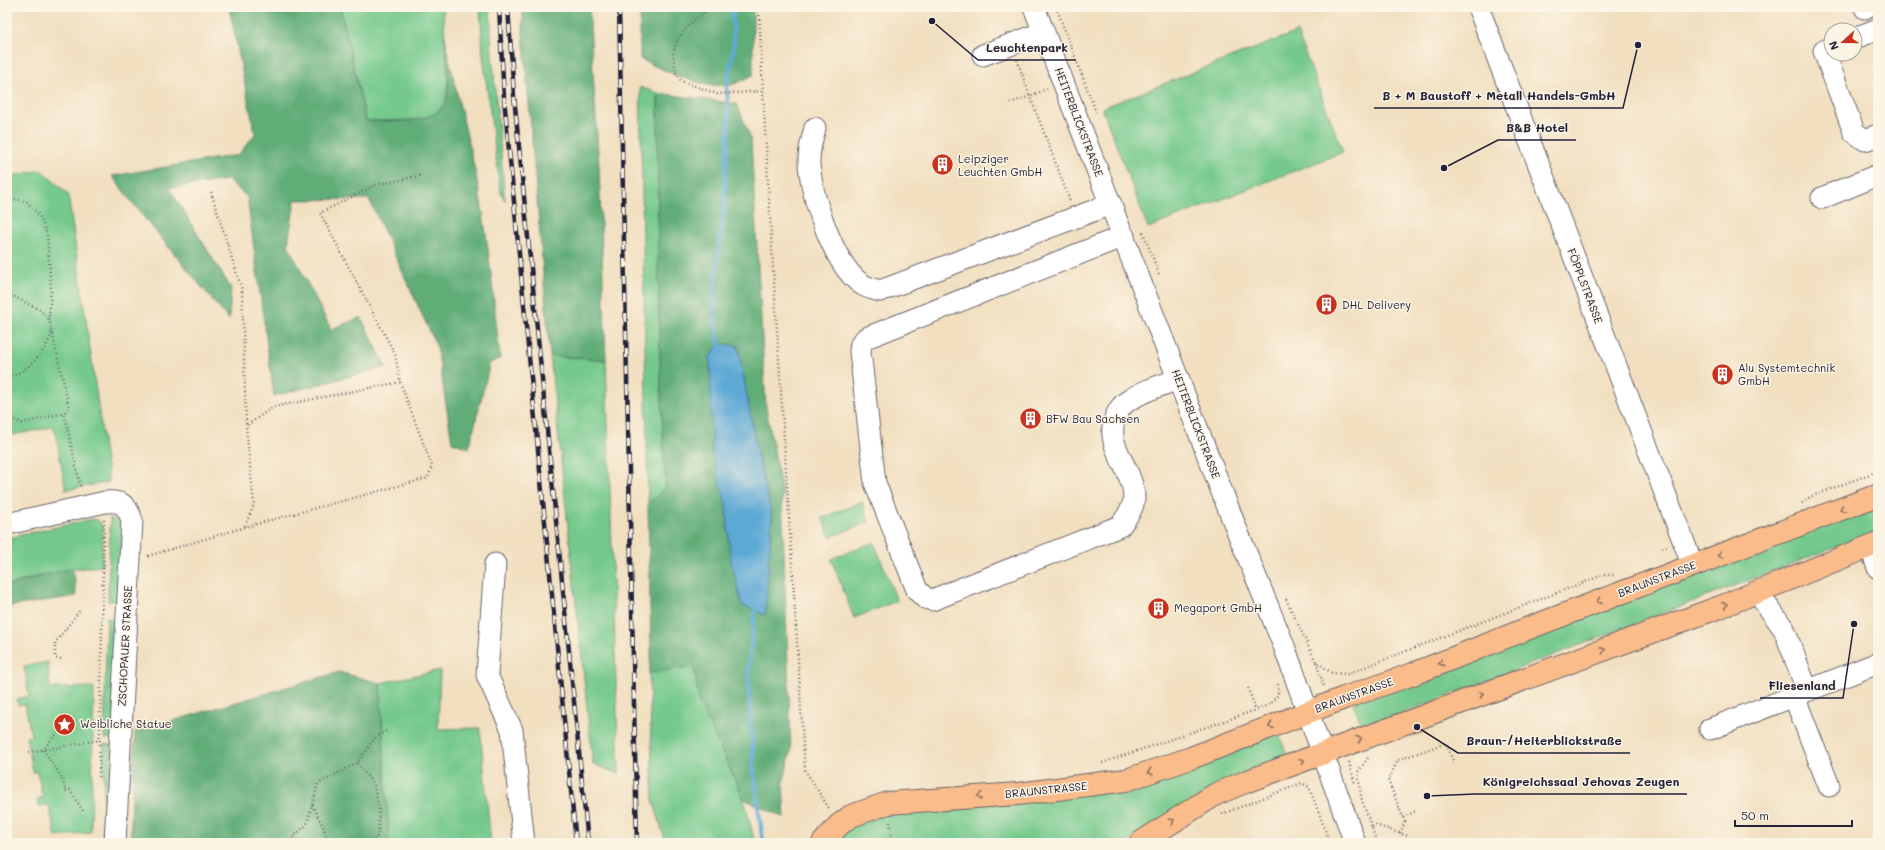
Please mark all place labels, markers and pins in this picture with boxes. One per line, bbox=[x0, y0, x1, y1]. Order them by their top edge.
callout: Leuchtenpark bbox=[978, 36, 1076, 60]
callout: B + M Baustoff + Metall Handels-GmbH bbox=[1374, 84, 1623, 108]
callout: B&B Hotel bbox=[1498, 116, 1576, 140]
place label: Leipziger Leuchten GmbH bbox=[958, 151, 1042, 179]
building icon: Leipziger Leuchten GmbH bbox=[929, 152, 955, 178]
building icon: DHL Delivery bbox=[1314, 292, 1340, 318]
place label: DHL Delivery bbox=[1342, 297, 1411, 312]
place label: Alu Systemtechnik GmbH bbox=[1738, 360, 1835, 388]
building icon: Alu Systemtechnik GmbH bbox=[1709, 361, 1735, 387]
building icon: BFW Bau Sachsen bbox=[1017, 406, 1043, 432]
place label: BFW Bau Sachsen bbox=[1046, 411, 1139, 426]
building icon: Megaport GmbH bbox=[1146, 595, 1172, 621]
place label: Megaport GmbH bbox=[1174, 600, 1262, 615]
callout: Fliesenland bbox=[1760, 674, 1843, 698]
place icon: Weibliche Statue bbox=[52, 711, 78, 737]
place label: Weibliche Statue bbox=[80, 716, 172, 731]
callout: Braun-/Heiterblickstraße bbox=[1458, 729, 1630, 753]
callout: Königreichssaal Jehovas Zeugen bbox=[1475, 770, 1687, 794]

